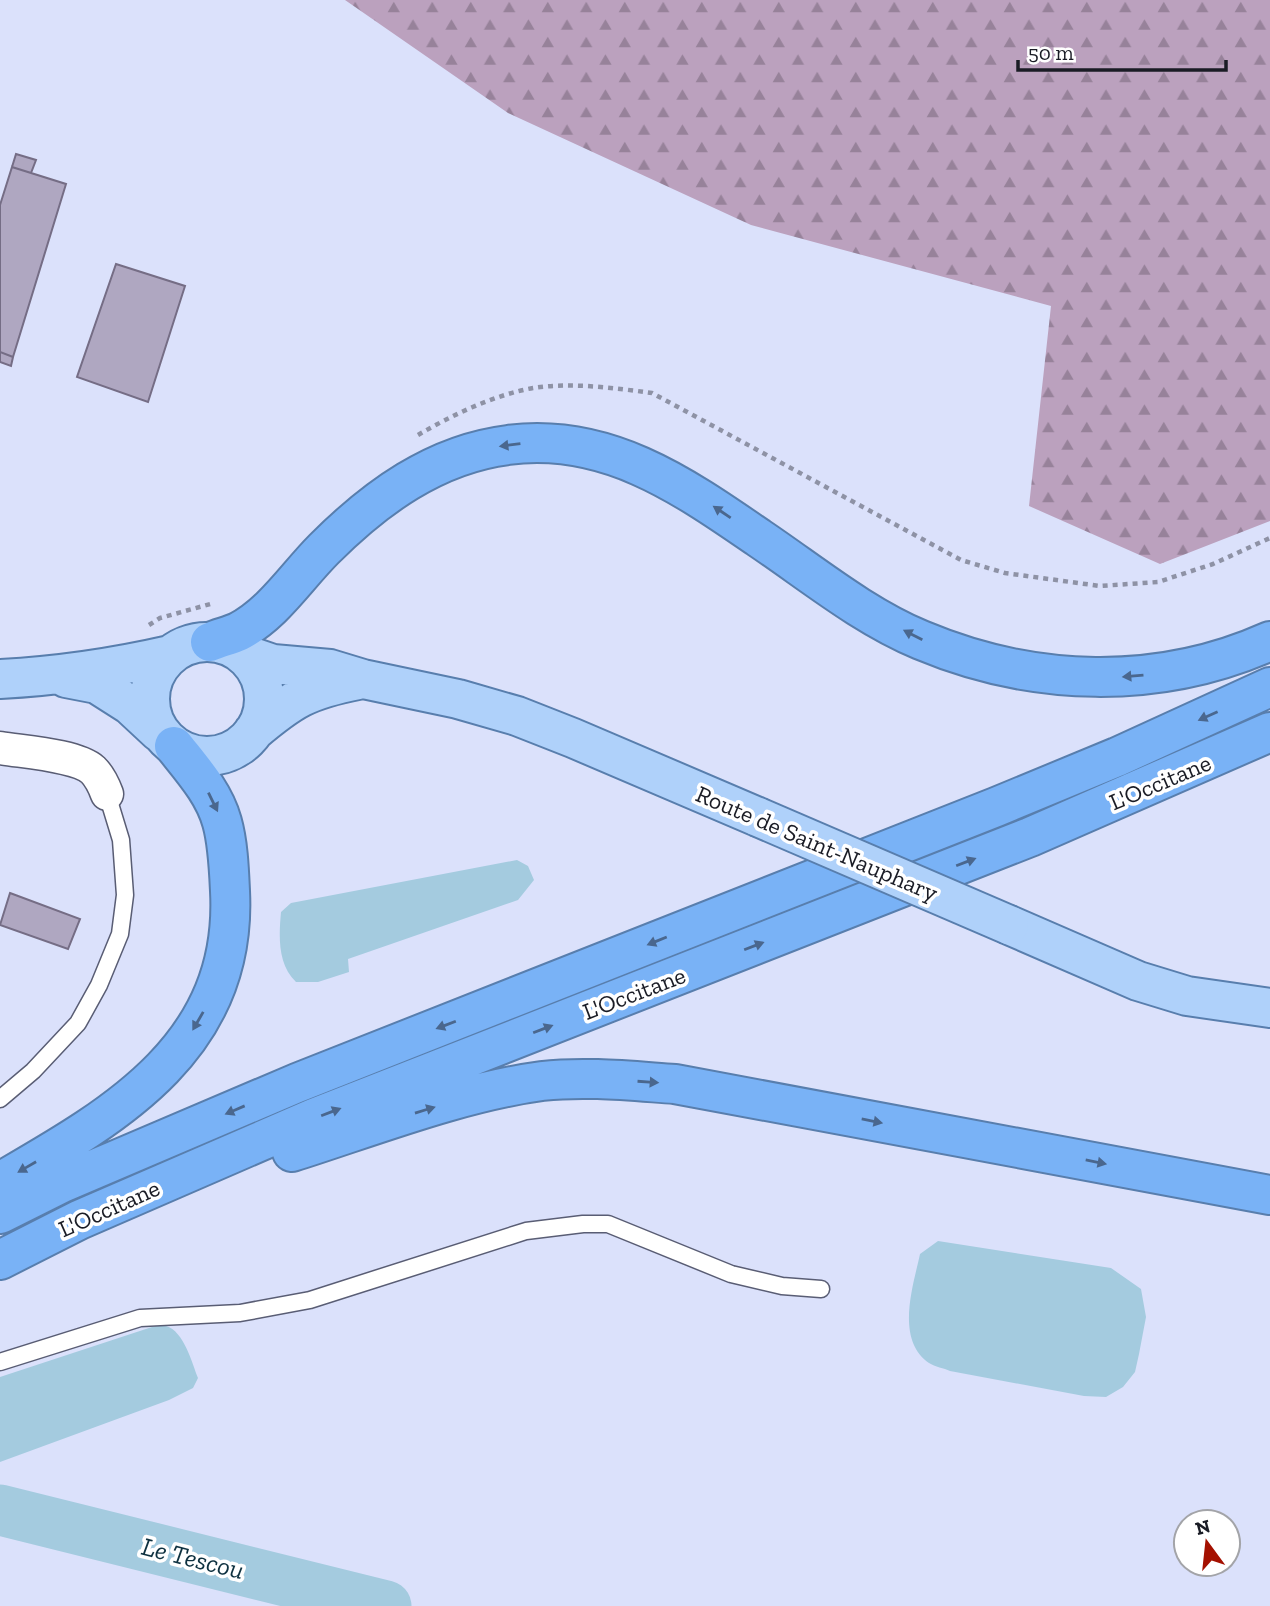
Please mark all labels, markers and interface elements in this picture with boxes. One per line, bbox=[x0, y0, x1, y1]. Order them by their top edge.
scale bar bbox=[1018, 28, 1226, 72]
text: 50 m bbox=[1028, 40, 1074, 65]
one-way arrow bbox=[499, 440, 521, 451]
one-way arrow bbox=[713, 505, 731, 519]
one-way arrow bbox=[902, 630, 922, 642]
one-way arrow bbox=[1122, 671, 1144, 682]
one-way arrow bbox=[1198, 710, 1218, 722]
street label: L'Occitane bbox=[1105, 748, 1215, 816]
street label: Route de Saint-Nauphary bbox=[692, 779, 943, 907]
one-way arrow bbox=[208, 792, 219, 812]
one-way arrow bbox=[955, 857, 976, 868]
one-way arrow bbox=[647, 936, 668, 947]
one-way arrow bbox=[744, 940, 765, 951]
street label: L'Occitane bbox=[579, 960, 689, 1026]
one-way arrow bbox=[192, 1011, 204, 1031]
one-way arrow bbox=[435, 1019, 456, 1030]
one-way arrow bbox=[532, 1023, 553, 1034]
one-way arrow bbox=[638, 1077, 660, 1088]
one-way arrow bbox=[224, 1104, 245, 1115]
one-way arrow bbox=[415, 1105, 436, 1115]
one-way arrow bbox=[320, 1106, 341, 1117]
one-way arrow bbox=[862, 1115, 884, 1126]
one-way arrow bbox=[1085, 1157, 1107, 1168]
one-way arrow bbox=[17, 1160, 37, 1172]
street label: L'Occitane bbox=[54, 1173, 164, 1243]
north arrow bbox=[1172, 1508, 1242, 1578]
text: N bbox=[1193, 1514, 1213, 1540]
water label: Le Tescou bbox=[139, 1530, 247, 1586]

